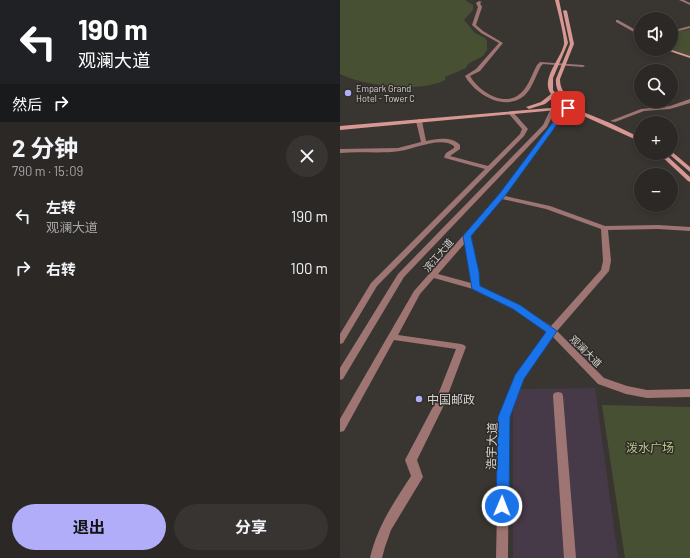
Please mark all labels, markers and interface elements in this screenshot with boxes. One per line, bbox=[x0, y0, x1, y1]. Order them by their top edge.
text: 190 m bbox=[78, 12, 148, 46]
map controls bbox=[634, 12, 678, 212]
button: sound bbox=[634, 12, 678, 56]
icon: left bbox=[12, 16, 64, 68]
text: 观澜大道 bbox=[78, 49, 150, 71]
button: search bbox=[634, 64, 678, 108]
place label: Empark Grand Hotel - Tower C bbox=[356, 83, 415, 104]
marker: Empark Grand Hotel - Tower C bbox=[343, 88, 353, 98]
pin bbox=[551, 91, 585, 125]
icon: right bbox=[50, 92, 72, 114]
text: 然后 bbox=[12, 95, 42, 113]
icon: arrive bbox=[557, 97, 579, 119]
button: + bbox=[634, 116, 678, 160]
text: 2 分钟 bbox=[12, 133, 78, 162]
button: close bbox=[286, 135, 328, 177]
text: 790 m · 15:09 bbox=[12, 163, 83, 179]
button: − bbox=[634, 168, 678, 212]
text: 左转 bbox=[46, 198, 76, 216]
icon: left bbox=[12, 205, 34, 227]
text: 190 m bbox=[291, 207, 328, 225]
text: 观澜大道 bbox=[46, 219, 98, 235]
street label: 滨江大道 bbox=[420, 236, 456, 274]
icon: right bbox=[12, 257, 34, 279]
text: 100 m bbox=[290, 259, 328, 277]
text: 右转 bbox=[46, 260, 76, 278]
street label: 观澜大道 bbox=[568, 333, 604, 369]
place label: 中国邮政 bbox=[427, 392, 475, 406]
marker: 中国邮政 bbox=[414, 394, 424, 404]
street label: 浩宇大道 bbox=[483, 422, 499, 470]
park label: 泼水广场 bbox=[626, 440, 674, 454]
position arrow bbox=[481, 485, 523, 527]
button: 退出 bbox=[12, 504, 166, 550]
button: 分享 bbox=[174, 504, 328, 550]

